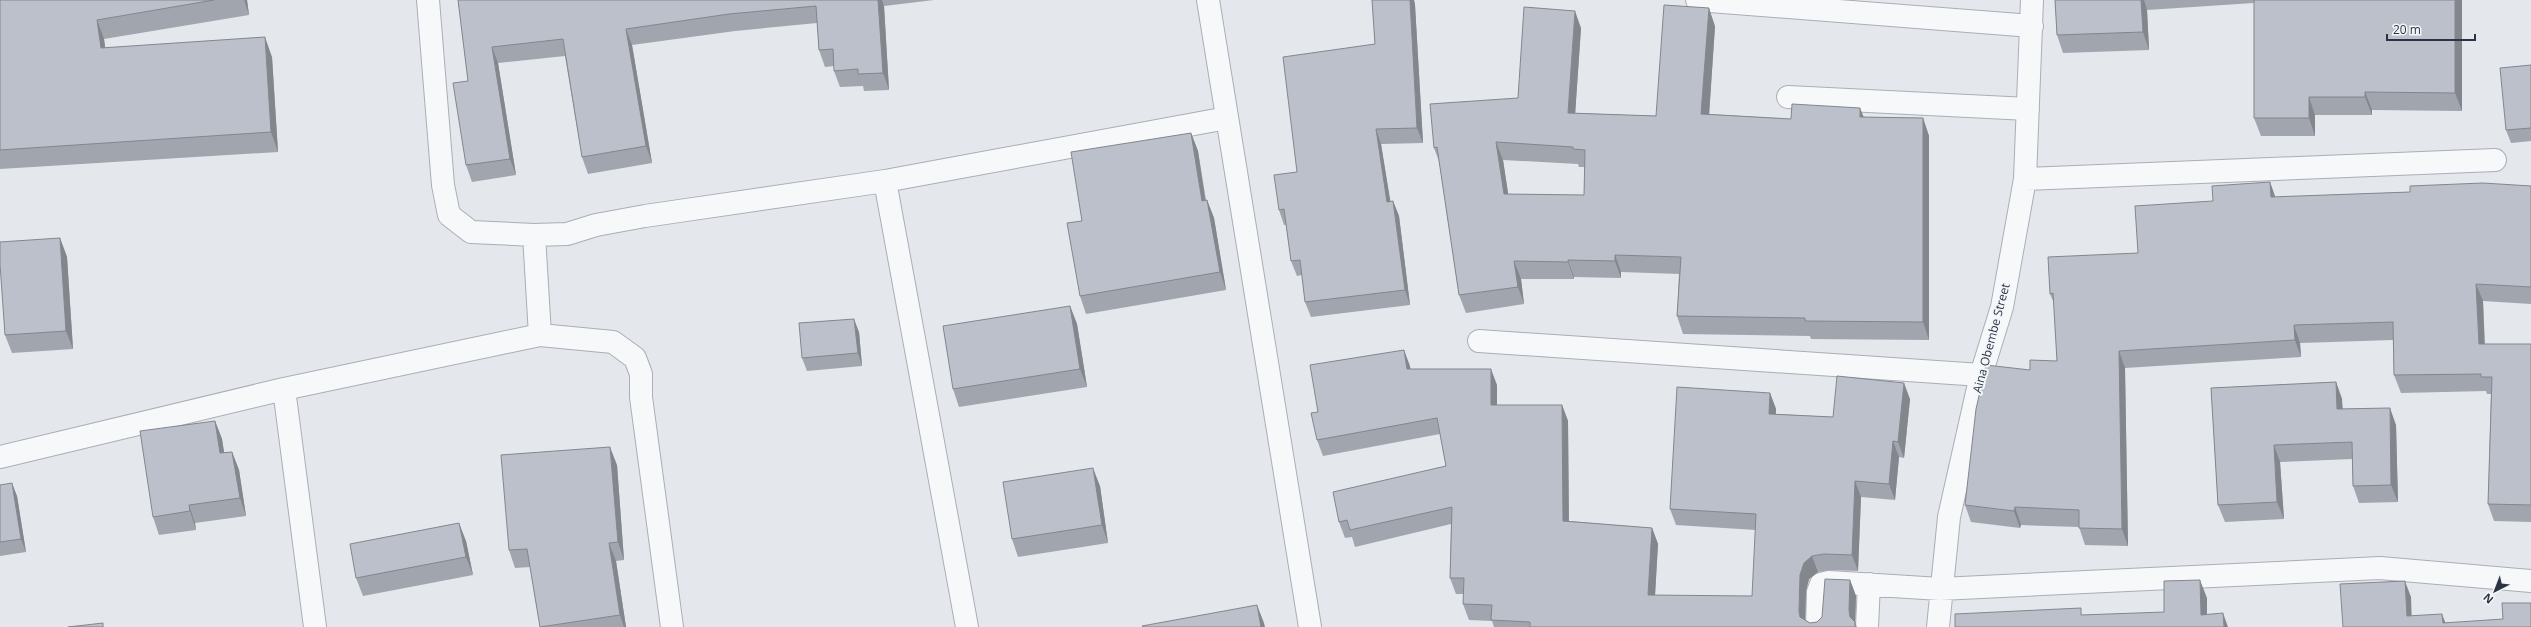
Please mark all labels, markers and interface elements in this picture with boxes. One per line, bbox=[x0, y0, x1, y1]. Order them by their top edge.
scale bar bbox=[2387, 16, 2475, 42]
text: 20 m bbox=[2393, 21, 2421, 38]
street label: Aina Obembe Street bbox=[1968, 281, 2014, 395]
north arrow bbox=[2475, 571, 2515, 611]
text: N bbox=[2480, 590, 2496, 607]

